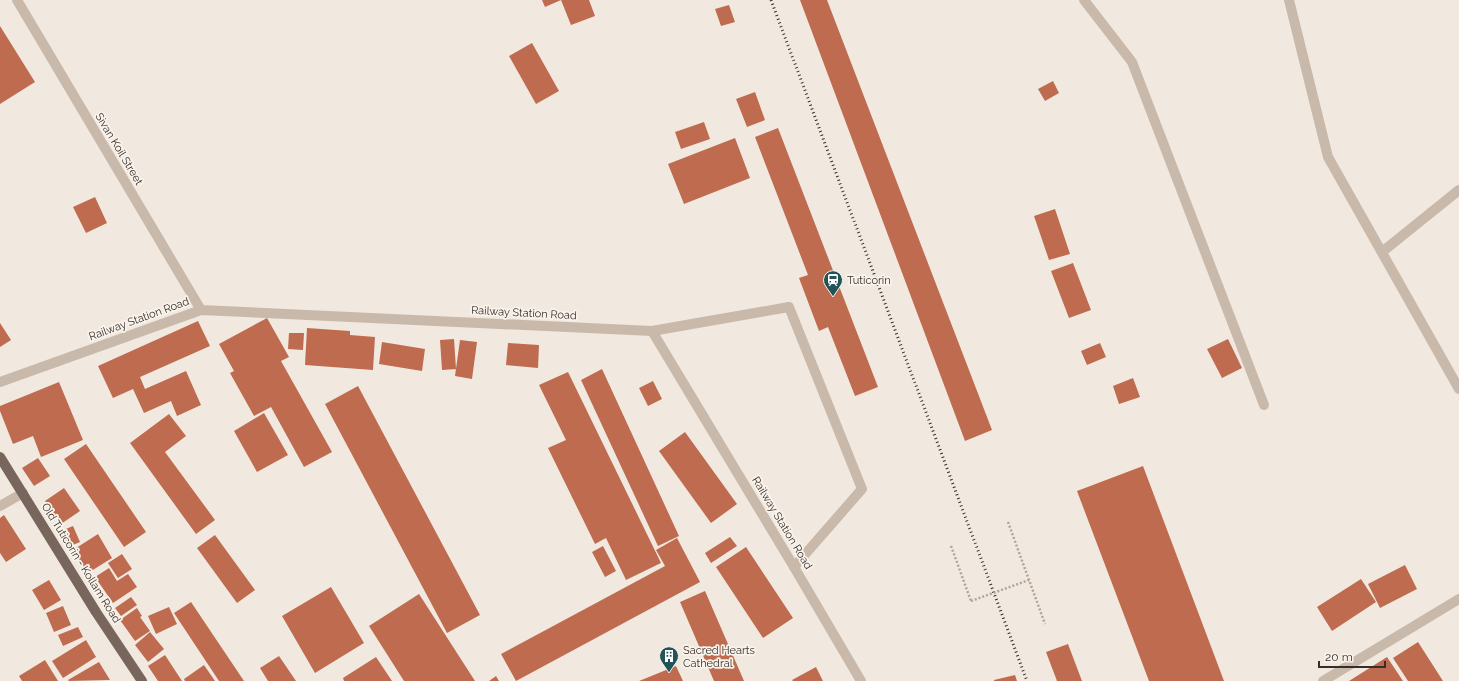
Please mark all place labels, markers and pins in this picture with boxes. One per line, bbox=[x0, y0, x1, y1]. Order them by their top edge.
station icon: Tuticorin bbox=[822, 269, 844, 297]
place label: Tuticorin bbox=[847, 274, 891, 287]
place label: Sacred Hearts Cathedral bbox=[683, 644, 755, 670]
building icon: Sacred Hearts Cathedral bbox=[658, 645, 680, 673]

